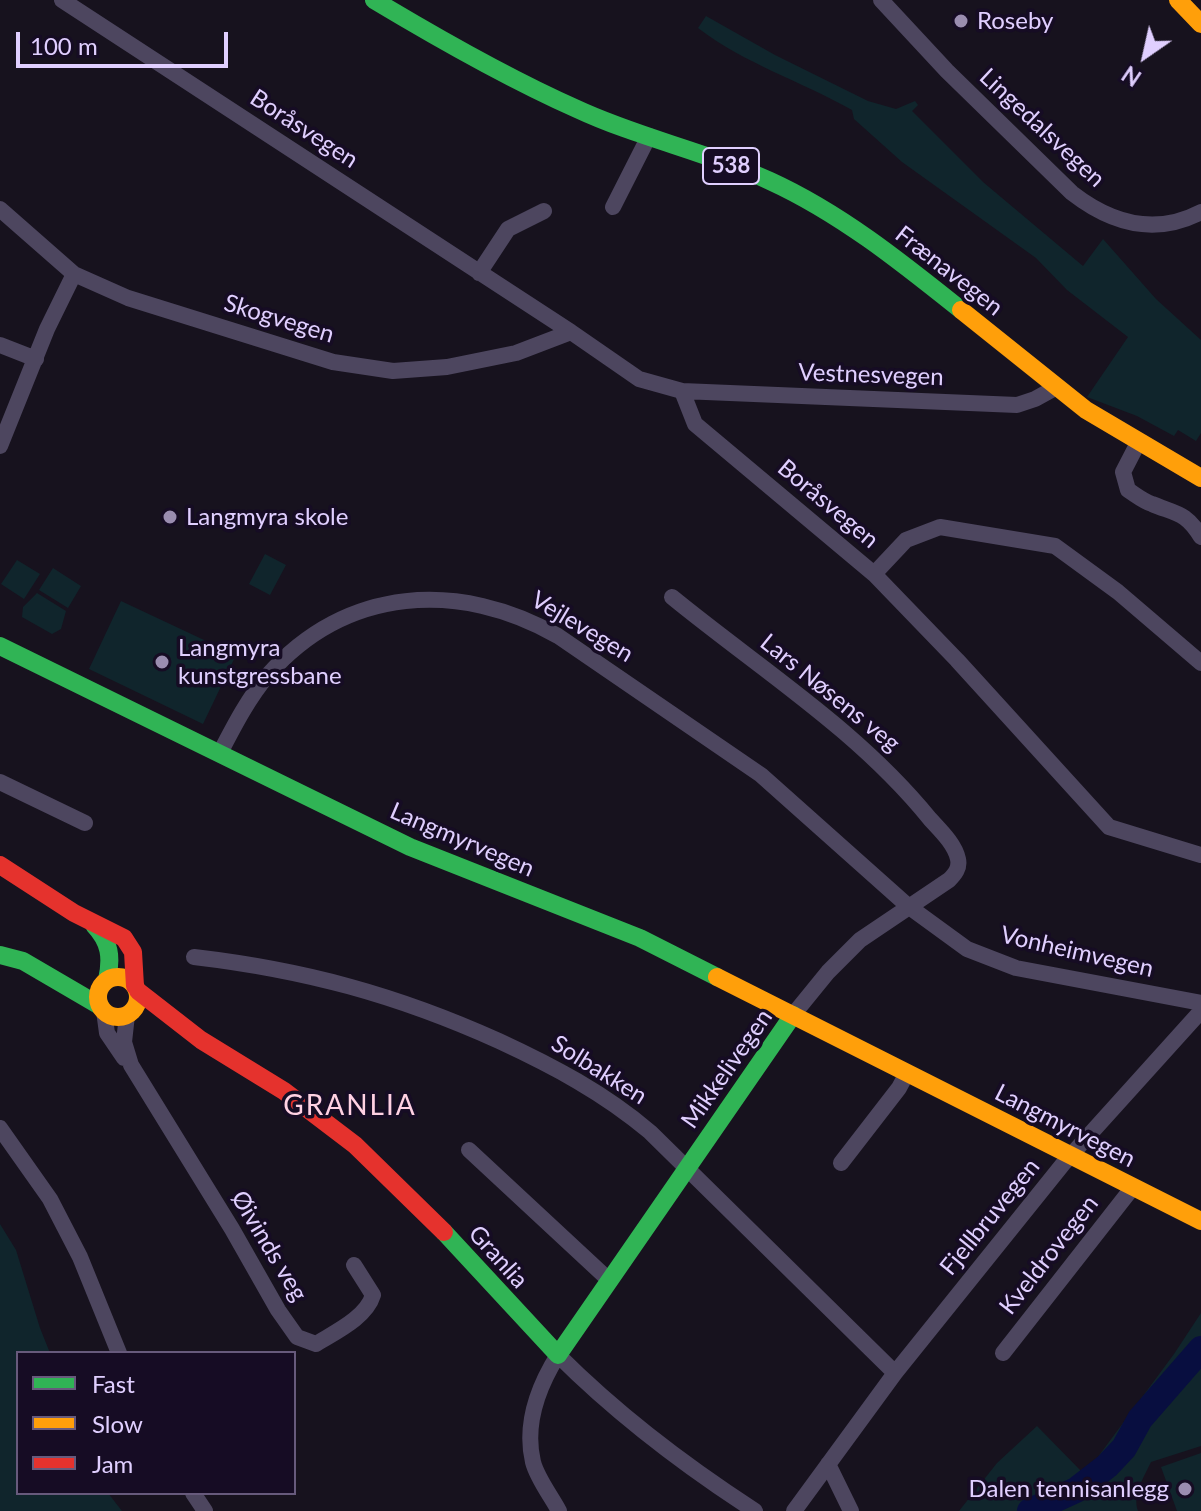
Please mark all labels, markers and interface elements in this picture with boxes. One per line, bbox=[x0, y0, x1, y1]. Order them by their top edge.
place label: Roseby bbox=[977, 7, 1053, 35]
marker: Roseby bbox=[952, 12, 970, 30]
scale bar bbox=[20, 16, 232, 66]
north arrow bbox=[1105, 16, 1185, 96]
text: 100 m bbox=[30, 31, 98, 60]
text: N bbox=[1117, 60, 1146, 92]
street label: Lingedalsvegen bbox=[973, 63, 1111, 193]
street label: Boråsvegen bbox=[245, 84, 363, 174]
road number: 538 bbox=[703, 148, 759, 184]
street label: Frænavegen bbox=[889, 220, 1009, 322]
street label: Skogvegen bbox=[221, 289, 337, 349]
street label: Vestnesvegen bbox=[798, 358, 944, 392]
street label: Boråsvegen bbox=[772, 454, 884, 554]
place label: Langmyra skole bbox=[186, 503, 348, 531]
marker: Langmyra skole bbox=[161, 508, 179, 526]
street label: Vejlevegen bbox=[526, 585, 638, 669]
street label: Lars Nøsens veg bbox=[754, 628, 906, 758]
place label: Langmyra kunstgressbane bbox=[178, 634, 342, 690]
marker: Langmyra kunstgressbane bbox=[153, 653, 171, 671]
street label: Langmyrvegen bbox=[386, 797, 538, 883]
street label: Vonheimvegen bbox=[998, 920, 1156, 984]
street label: Mikkelivegen bbox=[675, 1004, 779, 1134]
street label: Solbakken bbox=[546, 1029, 652, 1111]
street label: Langmyrvegen bbox=[990, 1078, 1140, 1174]
district label: GRANLIA bbox=[283, 1089, 417, 1123]
street label: Fjellbruvegen bbox=[934, 1153, 1046, 1281]
street label: Øivinds veg bbox=[225, 1186, 313, 1306]
street label: Kveldrovegen bbox=[994, 1190, 1104, 1320]
street label: Granlia bbox=[462, 1220, 534, 1294]
legend bbox=[16, 1351, 296, 1495]
text: Fast bbox=[92, 1369, 135, 1398]
text: Slow bbox=[92, 1409, 143, 1438]
text: Jam bbox=[92, 1449, 133, 1478]
place label: Dalen tennisanlegg bbox=[969, 1475, 1169, 1503]
marker: Dalen tennisanlegg bbox=[1176, 1480, 1194, 1498]

